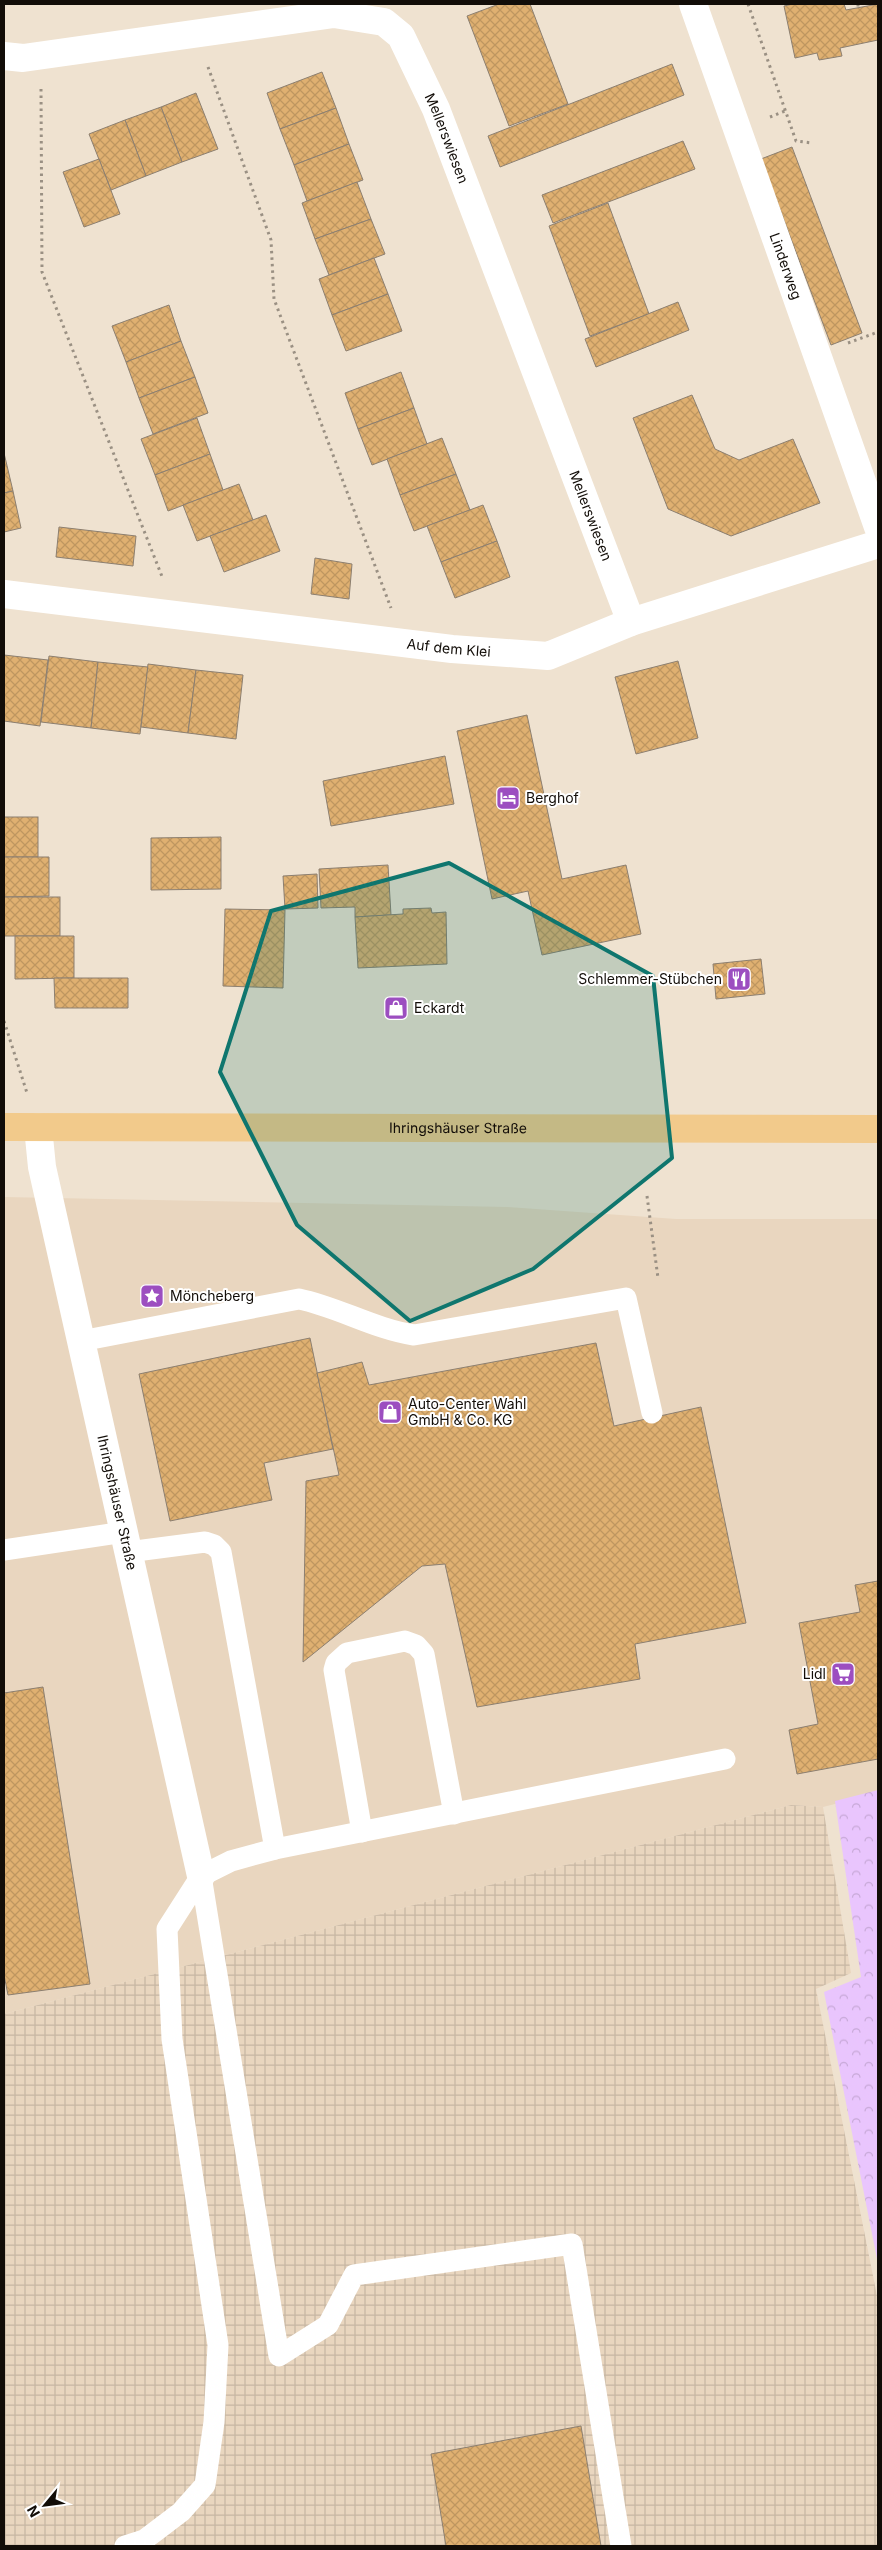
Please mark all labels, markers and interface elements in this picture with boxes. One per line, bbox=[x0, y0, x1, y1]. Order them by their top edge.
street label: Mellerswiesen bbox=[422, 90, 472, 186]
street label: Linderweg bbox=[767, 230, 806, 302]
street label: Mellerswiesen bbox=[566, 468, 616, 563]
street label: Auf dem Klei bbox=[406, 635, 491, 660]
hotel icon: Berghof bbox=[495, 785, 521, 811]
place label: Berghof bbox=[526, 789, 579, 806]
restaurant icon: Schlemmer-Stübchen bbox=[726, 966, 752, 992]
place label: Schlemmer-Stübchen bbox=[578, 970, 722, 987]
shop icon: Eckardt bbox=[383, 995, 409, 1021]
place label: Eckardt bbox=[414, 999, 465, 1016]
street label: Ihringshäuser Straße bbox=[389, 1119, 527, 1136]
place icon: Möncheberg bbox=[139, 1283, 165, 1309]
place label: Möncheberg bbox=[170, 1287, 254, 1304]
place label: Auto-Center Wahl GmbH & Co. KG bbox=[408, 1395, 526, 1428]
shop icon: Auto-Center Wahl GmbH & Co. KG bbox=[377, 1399, 403, 1425]
street label: Ihringshäuser Straße bbox=[94, 1433, 141, 1572]
supermarket icon: Lidl bbox=[830, 1661, 856, 1687]
place label: Lidl bbox=[803, 1665, 826, 1682]
north arrow bbox=[20, 2480, 70, 2530]
text: N bbox=[23, 2503, 43, 2520]

